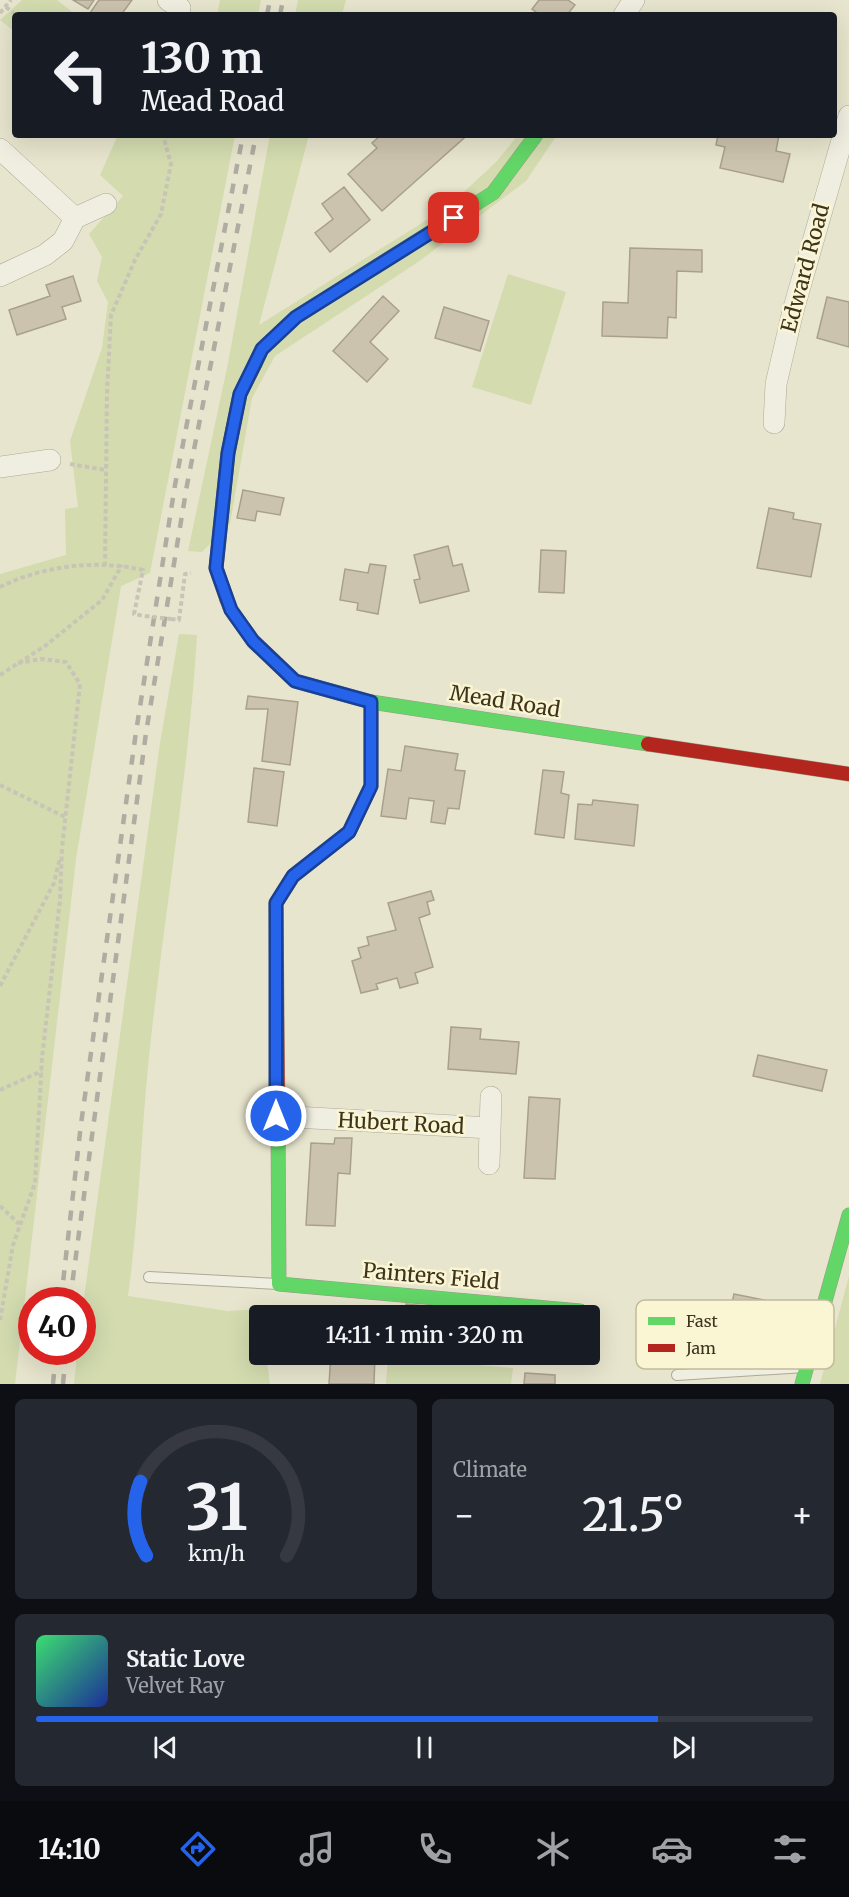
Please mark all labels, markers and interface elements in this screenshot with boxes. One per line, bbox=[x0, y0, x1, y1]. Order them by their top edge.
text: 130 m bbox=[141, 32, 263, 84]
icon: left bbox=[42, 36, 120, 114]
text: Mead Road bbox=[141, 84, 284, 118]
pin bbox=[428, 192, 479, 243]
street label: Edward Road bbox=[775, 200, 835, 335]
icon: arrive bbox=[437, 201, 470, 234]
street label: Mead Road bbox=[448, 679, 563, 723]
position arrow bbox=[244, 1084, 308, 1148]
street label: Hubert Road bbox=[337, 1106, 465, 1140]
street label: Painters Field bbox=[361, 1257, 501, 1295]
speed limit sign: 40 bbox=[18, 1287, 96, 1365]
legend bbox=[636, 1300, 834, 1369]
text: Fast bbox=[686, 1311, 719, 1331]
text: 14:11 · 1 min · 320 m bbox=[326, 1321, 523, 1349]
text: Jam bbox=[685, 1338, 716, 1358]
text: Climate bbox=[453, 1457, 527, 1482]
text: 31 bbox=[185, 1469, 247, 1547]
text: 21.5° bbox=[582, 1487, 684, 1543]
text: − bbox=[453, 1495, 475, 1536]
text: + bbox=[791, 1495, 813, 1536]
text: km/h bbox=[188, 1540, 244, 1567]
text: Static Love bbox=[126, 1645, 245, 1673]
text: Velvet Ray bbox=[126, 1673, 225, 1698]
icon: previous bbox=[149, 1731, 182, 1764]
icon: pause bbox=[408, 1731, 441, 1764]
icon: next bbox=[667, 1731, 700, 1764]
icon: directions bbox=[177, 1828, 219, 1870]
icon: music bbox=[296, 1828, 338, 1870]
icon: phone bbox=[414, 1828, 456, 1870]
icon: climate bbox=[532, 1828, 574, 1870]
icon: car bbox=[651, 1828, 693, 1870]
icon: filters bbox=[769, 1828, 811, 1870]
text: 14:10 bbox=[38, 1832, 101, 1866]

